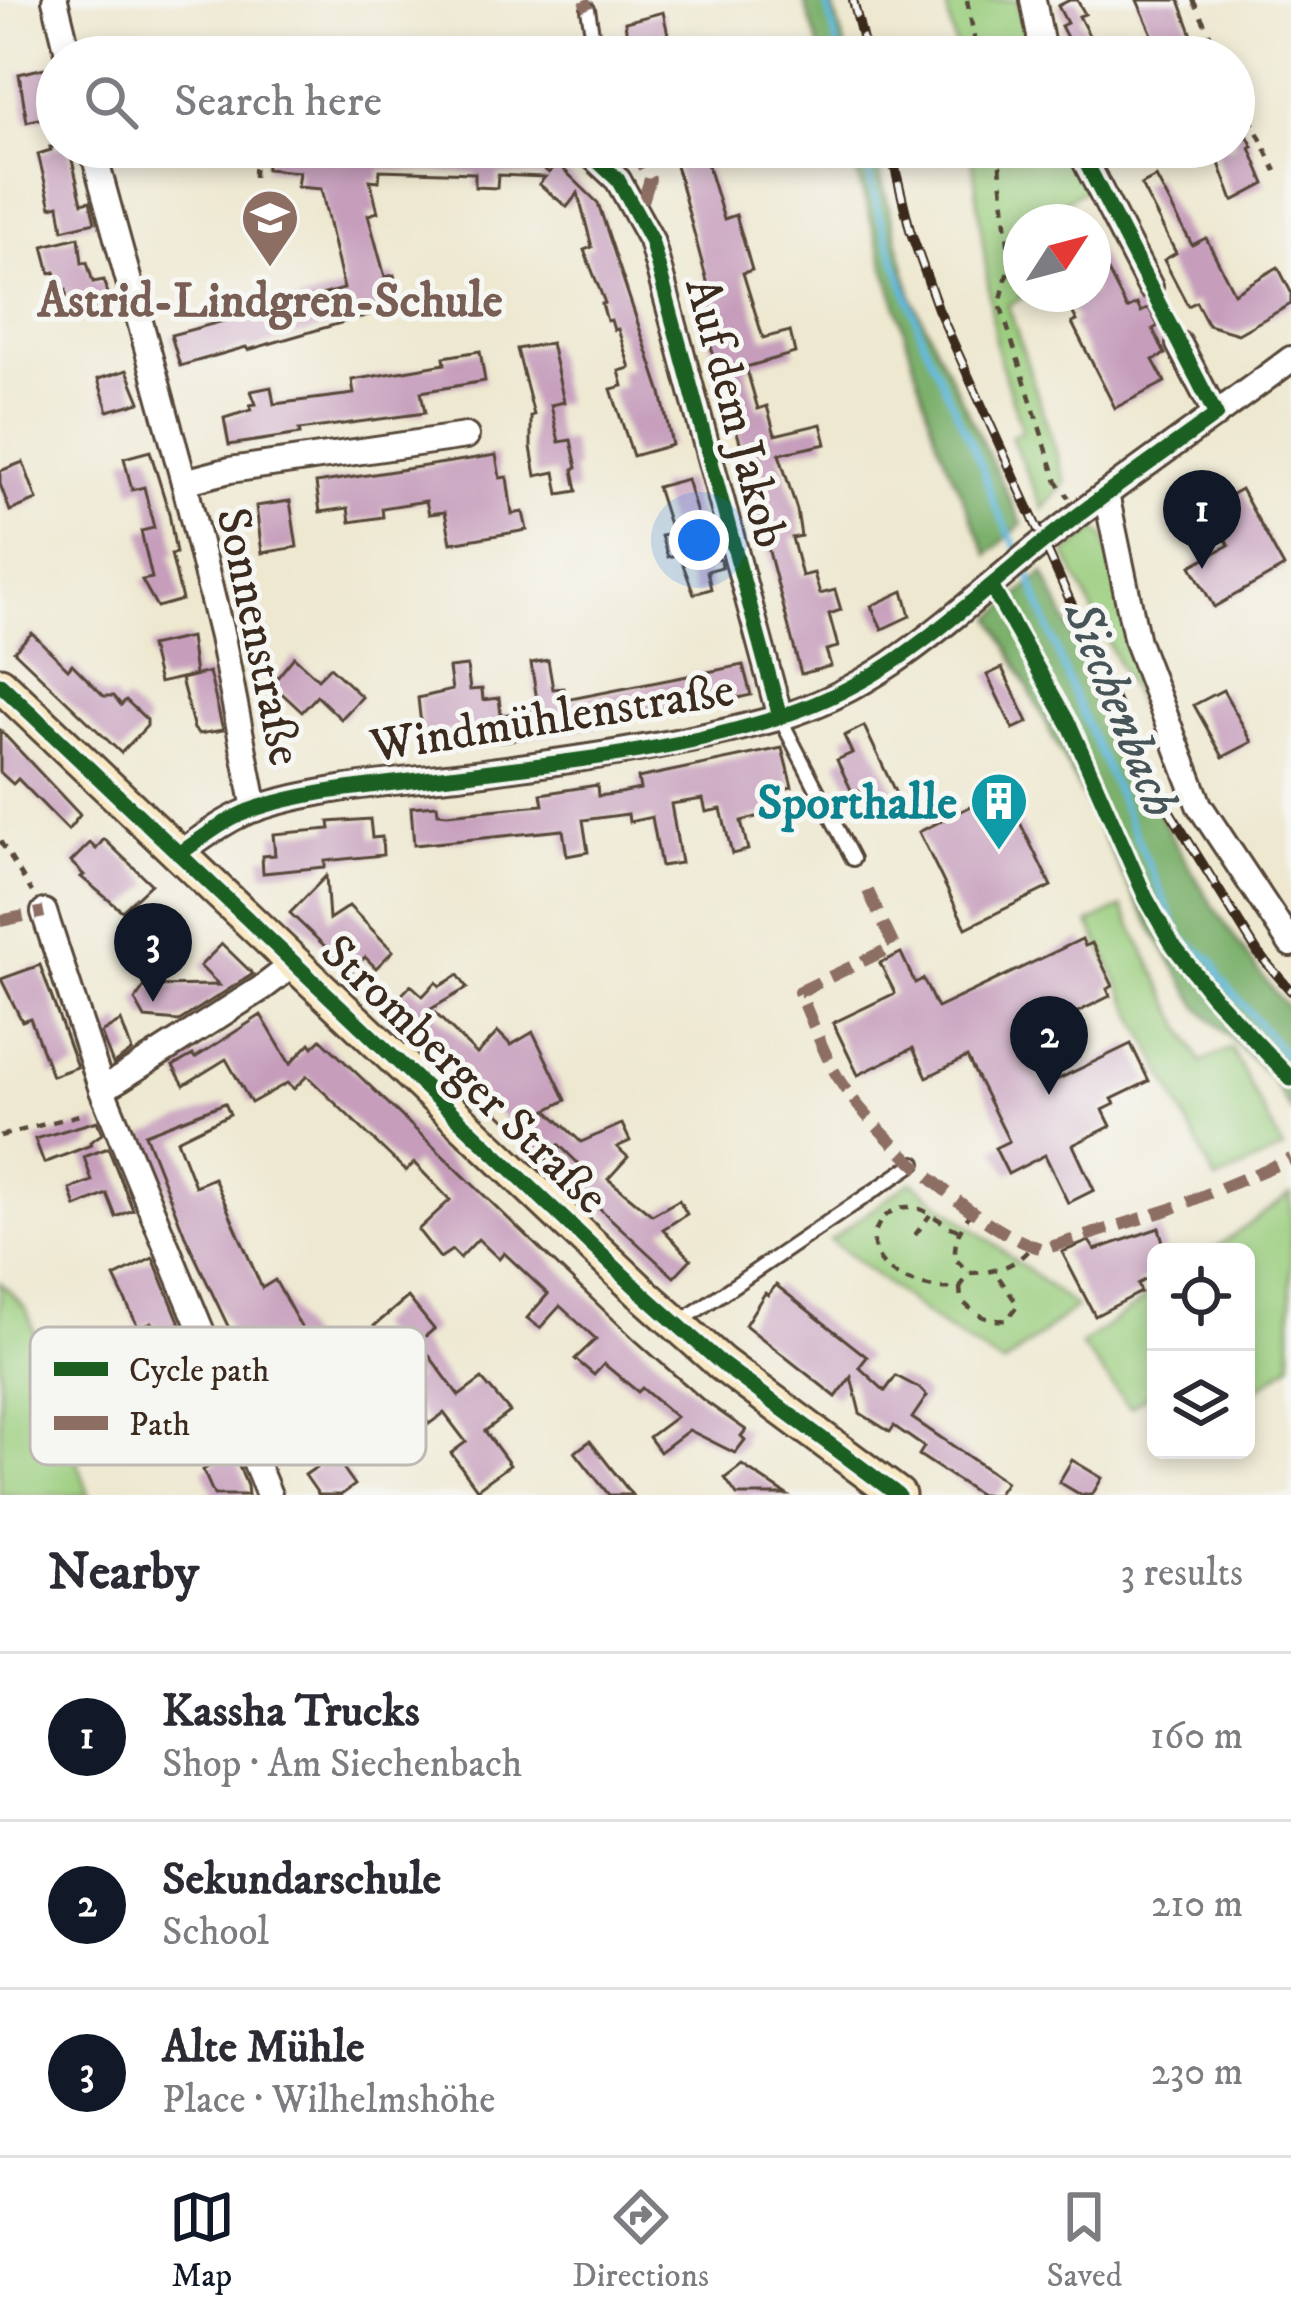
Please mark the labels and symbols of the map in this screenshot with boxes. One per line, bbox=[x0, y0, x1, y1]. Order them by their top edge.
school or university icon: Astrid-Lindgren-Schule bbox=[239, 187, 301, 269]
north arrow bbox=[1003, 204, 1111, 312]
street label: Auf dem Jakob bbox=[670, 271, 800, 554]
place label: Astrid-Lindgren-Schule bbox=[36, 272, 503, 332]
pin: 1 bbox=[1163, 470, 1241, 569]
street label: Sonnenstraße bbox=[201, 502, 315, 771]
your location bbox=[669, 510, 729, 570]
water label: Siechenbach bbox=[1048, 591, 1192, 826]
street label: Windmühlenstraße bbox=[365, 661, 738, 777]
building icon: Sporthalle bbox=[968, 770, 1030, 852]
place label: Sporthalle bbox=[757, 774, 957, 834]
pin: 3 bbox=[114, 903, 192, 1002]
street label: Stromberger Straße bbox=[307, 923, 620, 1228]
pin: 2 bbox=[1010, 996, 1088, 1095]
legend bbox=[30, 1327, 426, 1465]
text: Cycle path bbox=[129, 1351, 269, 1392]
text: Path bbox=[129, 1405, 190, 1446]

